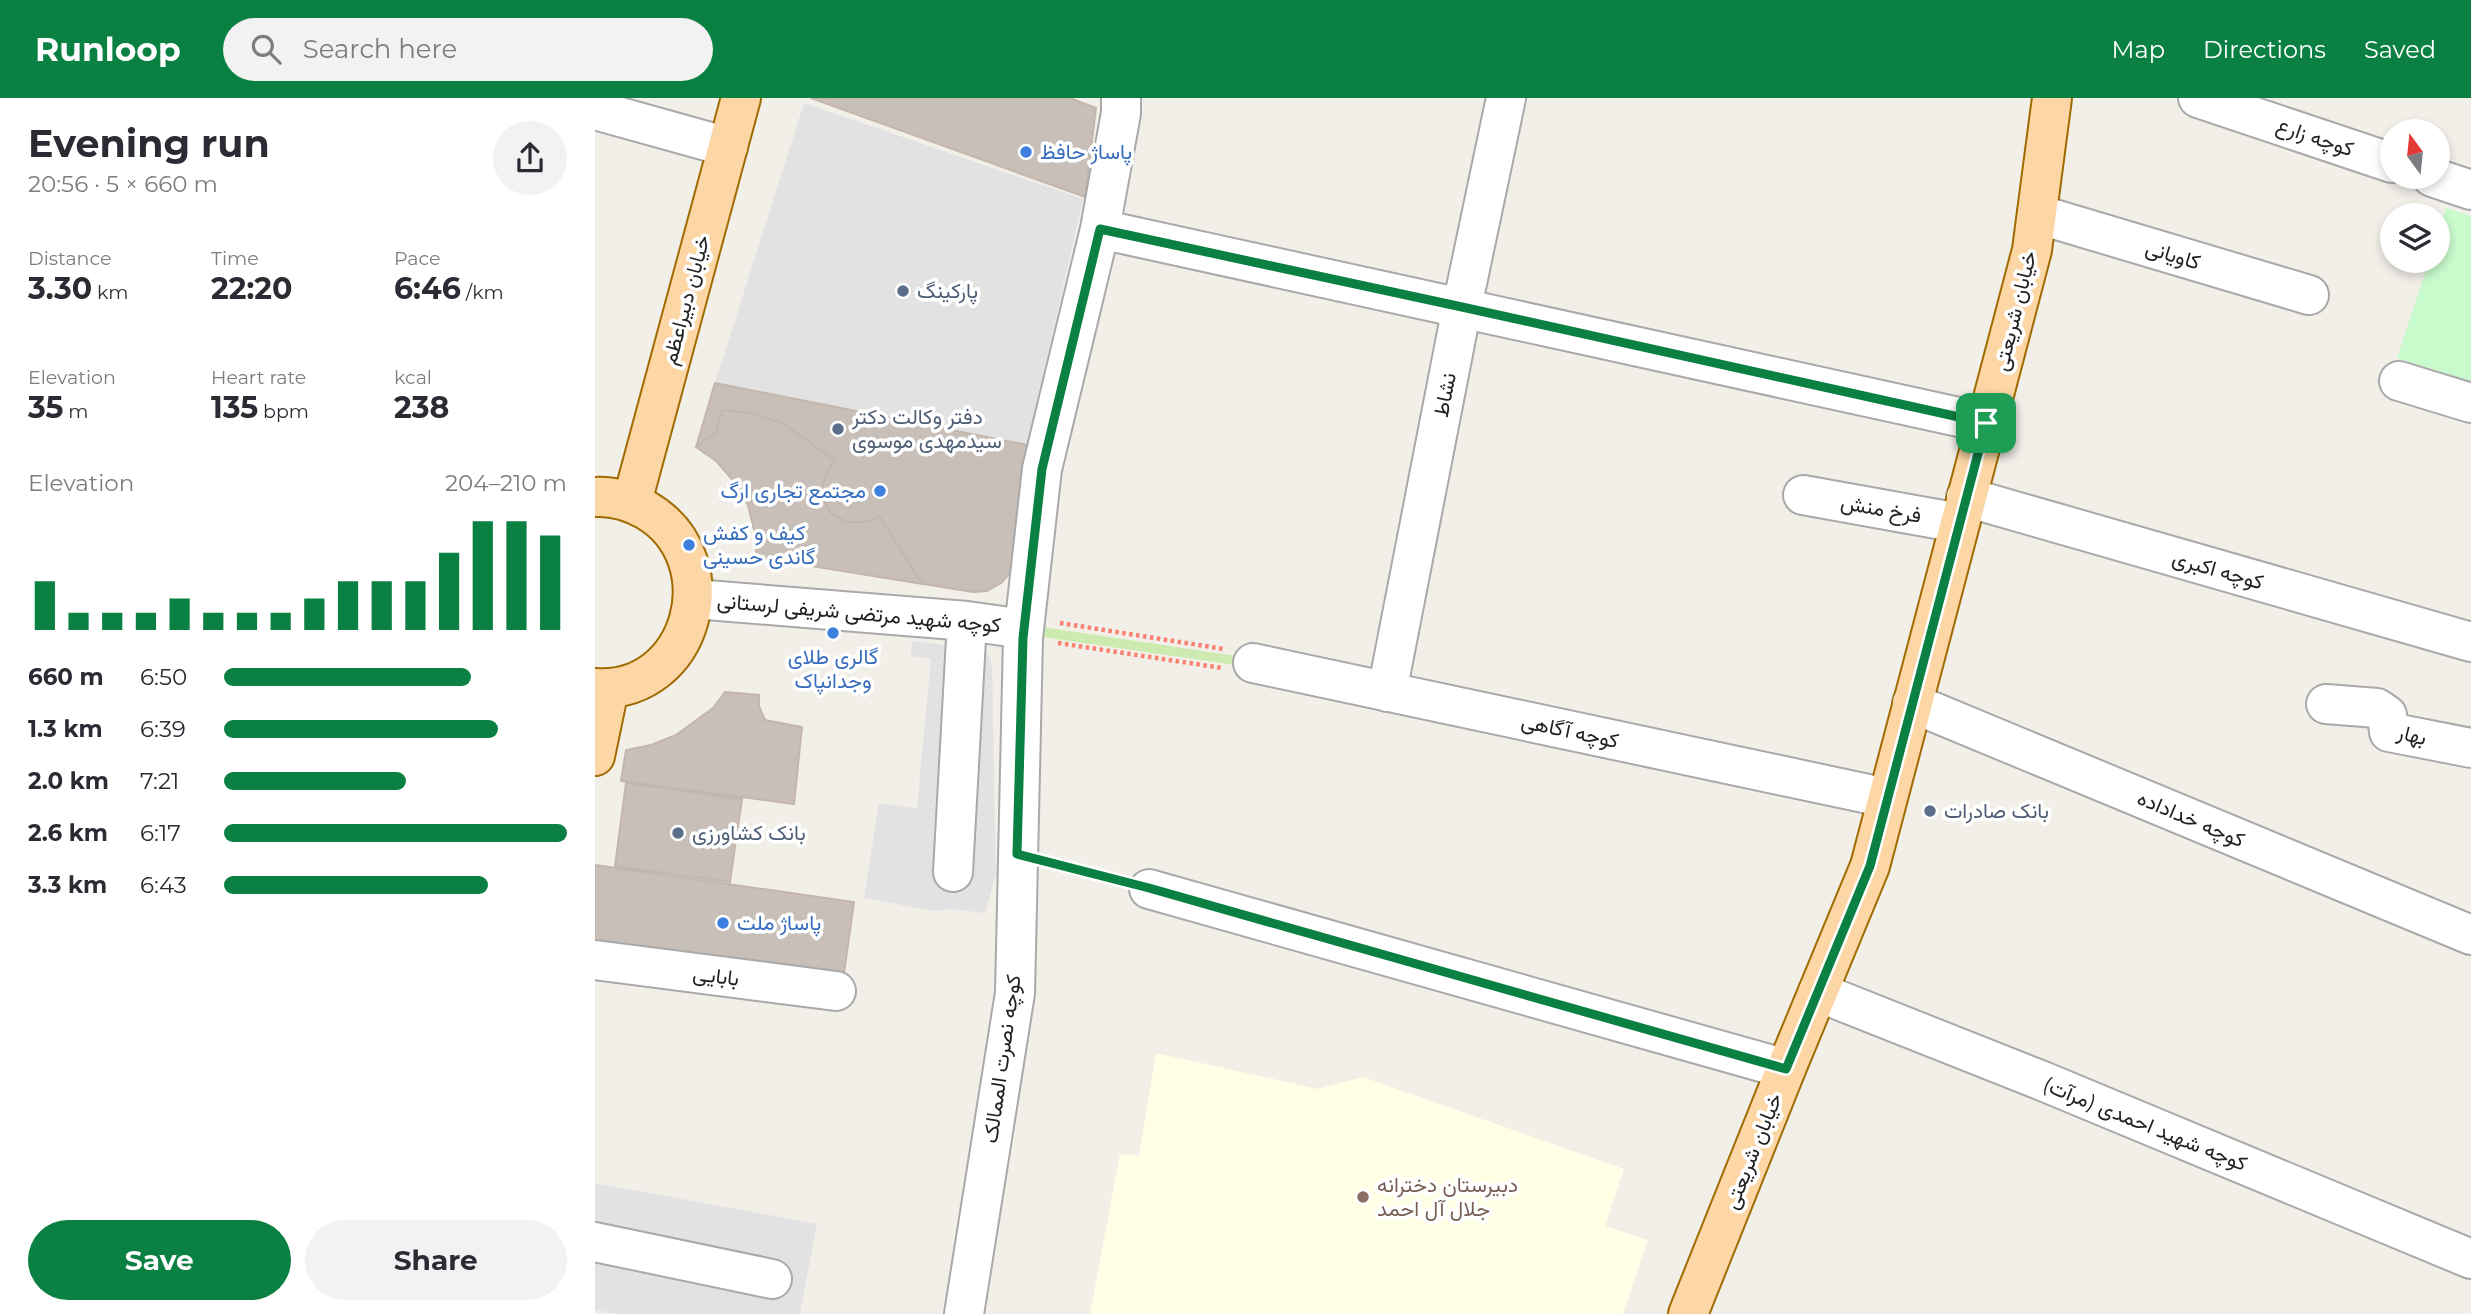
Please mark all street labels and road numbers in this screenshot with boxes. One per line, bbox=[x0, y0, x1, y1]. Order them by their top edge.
street label: کوچه زارع bbox=[2273, 112, 2357, 163]
street label: خیابان دبیراعظم bbox=[656, 232, 717, 368]
street label: کاویانی bbox=[2143, 234, 2203, 276]
street label: خیابان شریعتی bbox=[1988, 248, 2042, 374]
street label: نشاط bbox=[1428, 371, 1461, 419]
street label: فرخ منش bbox=[1838, 489, 1923, 530]
street label: کوچه اکبری bbox=[2169, 545, 2267, 596]
street label: کوچه شهید مرتضی شریفی لرستانی bbox=[716, 588, 1002, 639]
street label: کوچه آگاهی bbox=[1519, 708, 1621, 755]
street label: بهار bbox=[2394, 719, 2429, 751]
street label: کوچه خداداده bbox=[2133, 785, 2249, 854]
street label: بابایی bbox=[691, 960, 741, 991]
street label: کوچه نصرت الممالک bbox=[977, 973, 1028, 1145]
street label: کوچه شهید احمدی (مرآت) bbox=[2039, 1071, 2251, 1178]
street label: خیابان شریعتی bbox=[1718, 1089, 1788, 1213]

